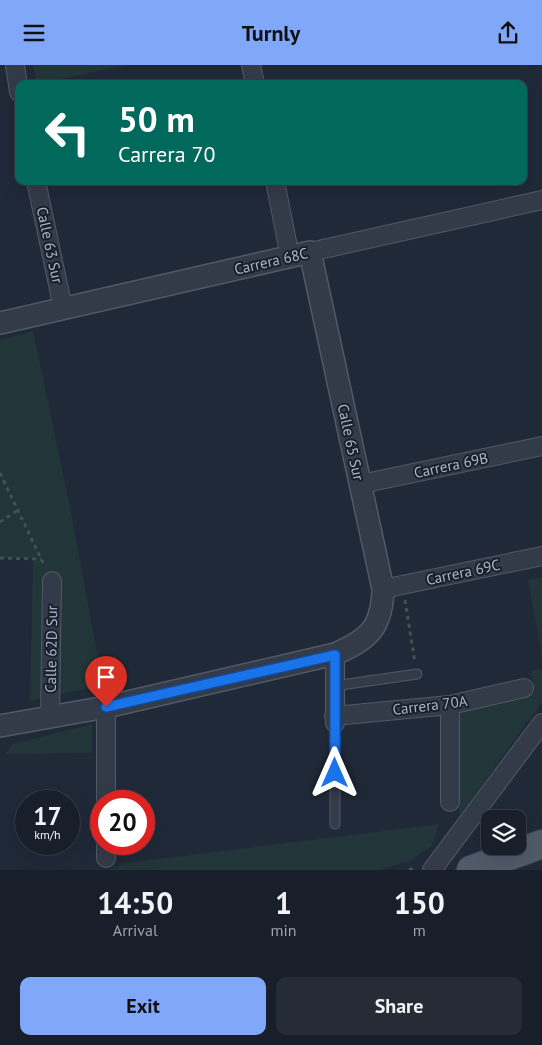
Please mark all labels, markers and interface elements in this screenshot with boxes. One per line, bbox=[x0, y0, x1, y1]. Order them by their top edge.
icon: menu bbox=[20, 19, 48, 47]
text: Turnly bbox=[242, 19, 300, 47]
icon: share bbox=[494, 19, 522, 47]
text: 50 m bbox=[118, 96, 195, 142]
icon: left bbox=[35, 100, 100, 165]
text: Carrera 70 bbox=[118, 140, 215, 168]
street label: Calle 63 Sur bbox=[33, 205, 67, 285]
street label: Carrera 68C bbox=[232, 243, 310, 279]
street label: Calle 65 Sur bbox=[334, 402, 368, 482]
street label: Carrera 69B bbox=[412, 448, 490, 482]
street label: Carrera 69C bbox=[424, 555, 502, 589]
street label: Calle 62D Sur bbox=[41, 605, 61, 693]
pin bbox=[85, 656, 127, 707]
icon: arrive bbox=[92, 663, 120, 691]
street label: Carrera 70A bbox=[391, 691, 469, 719]
position arrow bbox=[308, 746, 360, 798]
speed limit sign: 20 bbox=[90, 790, 155, 855]
text: 17 bbox=[33, 800, 62, 832]
map controls bbox=[481, 810, 526, 855]
button: layers bbox=[481, 810, 526, 855]
text: km/h bbox=[34, 827, 61, 842]
text: 14:50 bbox=[97, 883, 173, 922]
text: 1 bbox=[275, 883, 292, 922]
text: 150 bbox=[394, 883, 445, 922]
text: Arrival bbox=[113, 920, 158, 940]
text: min bbox=[271, 920, 297, 940]
text: m bbox=[413, 920, 426, 940]
button: Exit bbox=[20, 977, 266, 1035]
button: Share bbox=[276, 977, 522, 1035]

